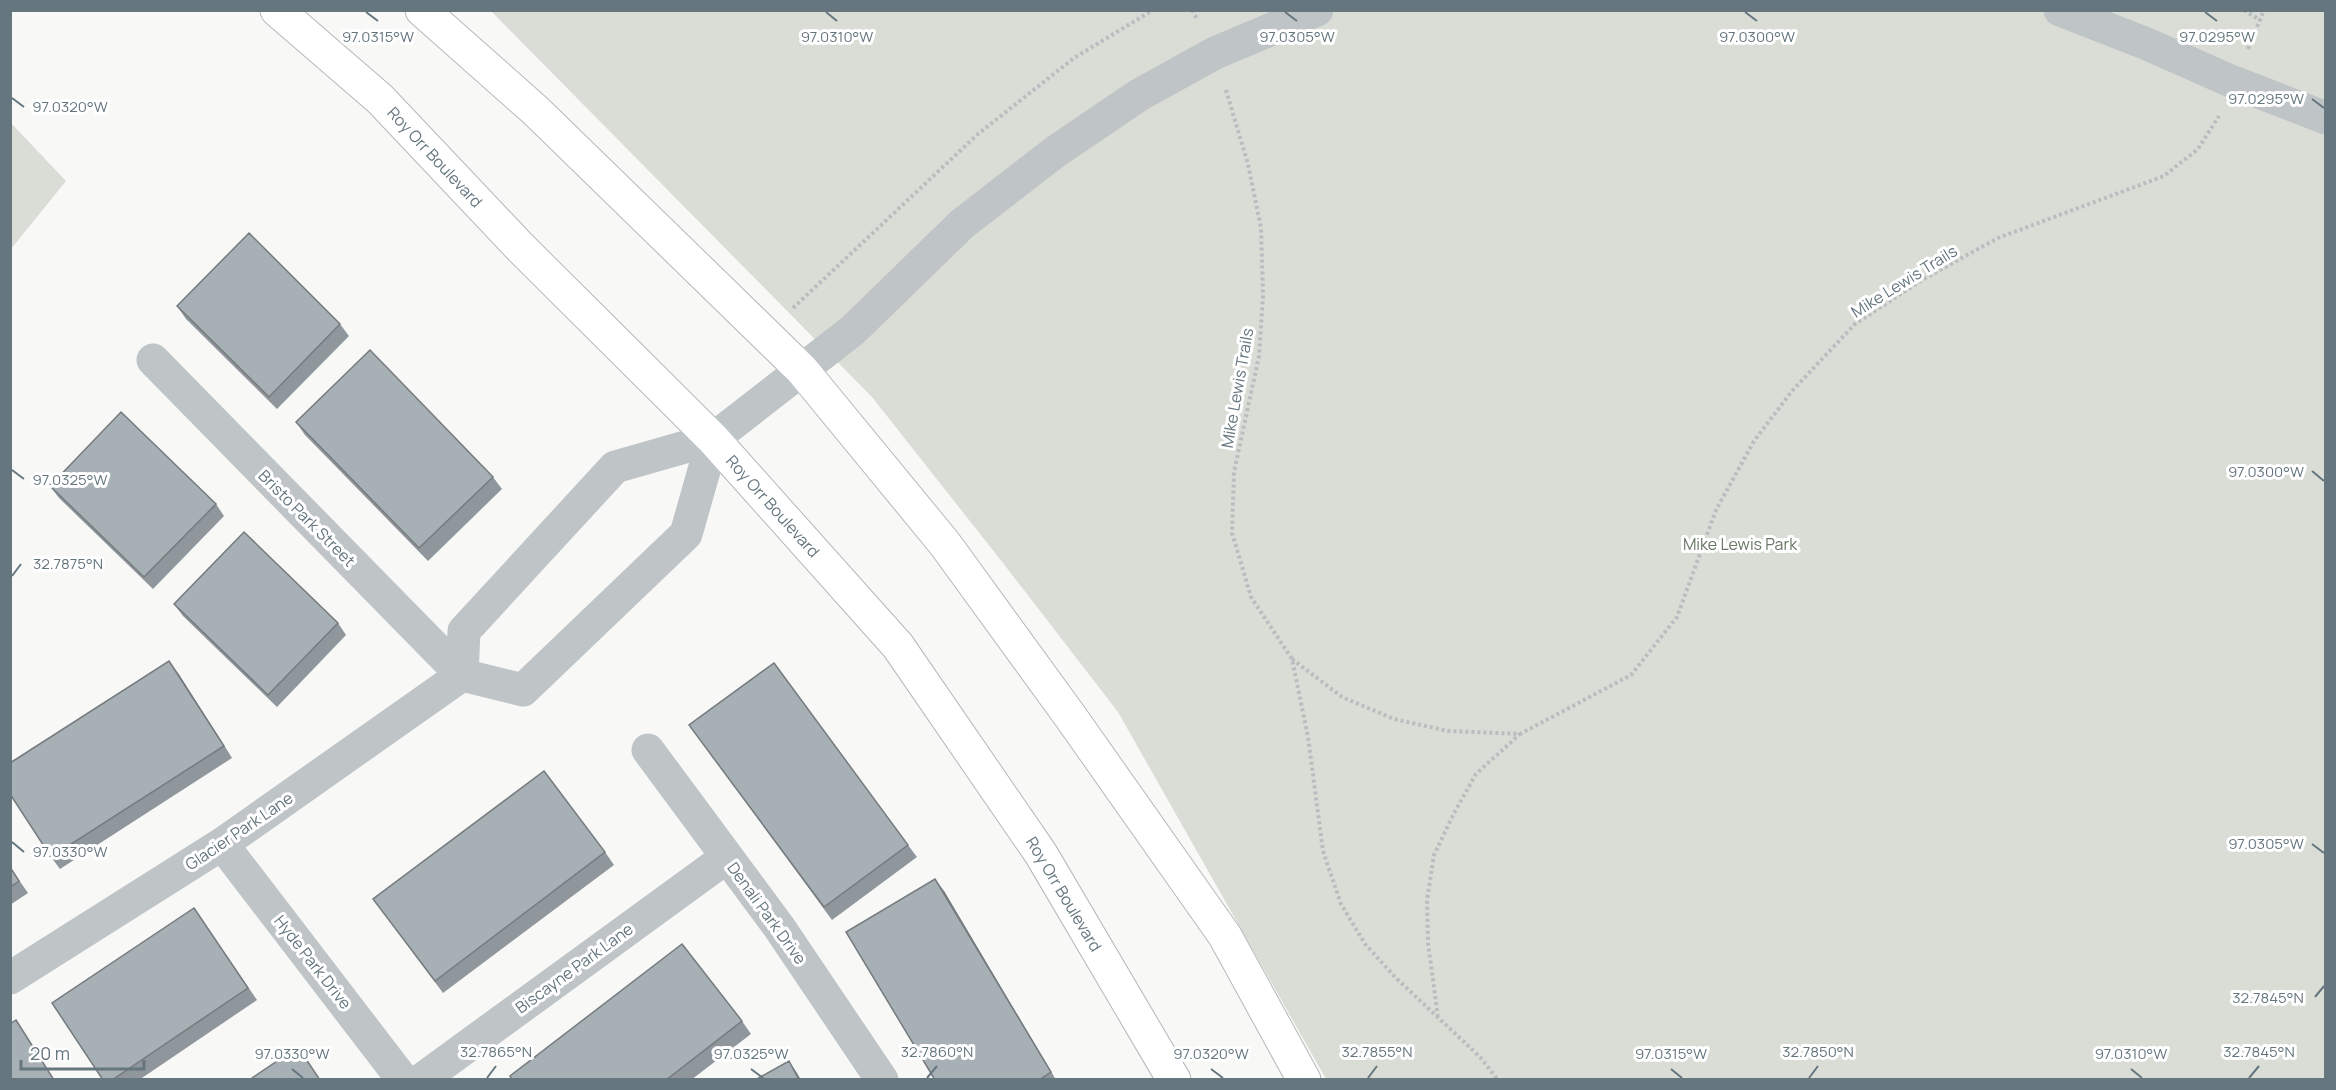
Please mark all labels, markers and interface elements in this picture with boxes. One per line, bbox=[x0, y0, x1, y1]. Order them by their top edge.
text: 97.0315°W bbox=[342, 26, 414, 47]
text: 97.0310°W bbox=[801, 26, 873, 47]
text: 97.0305°W bbox=[1259, 26, 1335, 47]
text: 97.0300°W bbox=[1719, 26, 1795, 47]
text: 97.0295°W bbox=[2179, 26, 2255, 47]
text: 97.0295°W bbox=[2228, 88, 2304, 109]
text: 97.0320°W bbox=[32, 96, 108, 117]
street label: Roy Orr Boulevard bbox=[383, 102, 487, 212]
street label: Mike Lewis Trails bbox=[1847, 240, 1961, 322]
street label: Mike Lewis Trails bbox=[1216, 326, 1258, 450]
street label: Roy Orr Boulevard bbox=[721, 450, 825, 562]
text: 97.0300°W bbox=[2228, 461, 2304, 482]
street label: Bristo Park Street bbox=[254, 465, 360, 571]
text: 97.0325°W bbox=[33, 469, 107, 490]
park label: Mike Lewis Park bbox=[1683, 533, 1798, 555]
text: 32.7875°N bbox=[33, 553, 103, 574]
street label: Glacier Park Lane bbox=[181, 787, 297, 875]
street label: Roy Orr Boulevard bbox=[1021, 832, 1107, 956]
text: 97.0305°W bbox=[2228, 833, 2304, 854]
text: 97.0330°W bbox=[32, 841, 108, 862]
street label: Denali Park Drive bbox=[722, 857, 812, 969]
street label: Hyde Park Drive bbox=[269, 910, 357, 1014]
street label: Biscayne Park Lane bbox=[511, 918, 637, 1018]
text: 32.7845°N bbox=[2232, 987, 2304, 1008]
scale bar bbox=[21, 1033, 144, 1071]
text: 20 m bbox=[30, 1041, 70, 1065]
text: 32.7865°N bbox=[460, 1041, 532, 1062]
text: 32.7860°N bbox=[901, 1041, 973, 1062]
text: 32.7855°N bbox=[1341, 1041, 1413, 1062]
text: 32.7850°N bbox=[1782, 1041, 1854, 1062]
text: 32.7845°N bbox=[2223, 1041, 2295, 1062]
text: 97.0330°W bbox=[254, 1043, 330, 1064]
text: 97.0325°W bbox=[714, 1043, 788, 1064]
text: 97.0320°W bbox=[1173, 1043, 1249, 1064]
text: 97.0315°W bbox=[1635, 1043, 1707, 1064]
text: 97.0310°W bbox=[2095, 1043, 2167, 1064]

